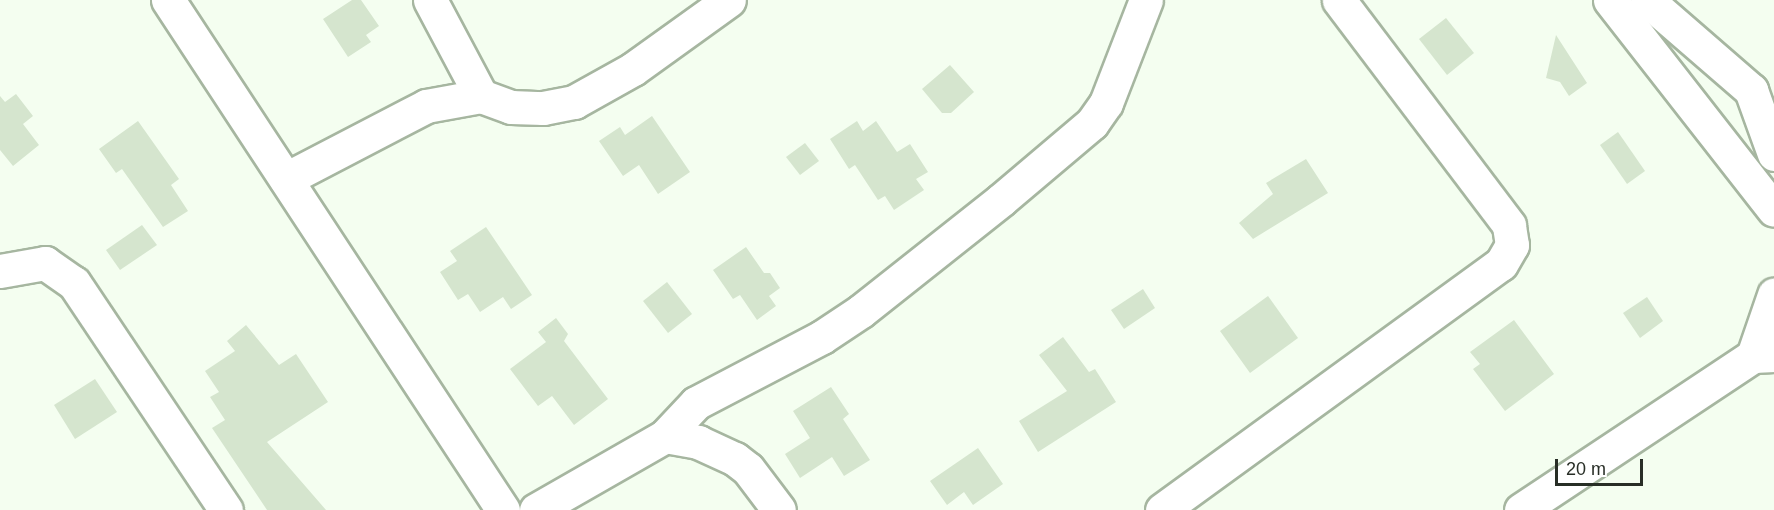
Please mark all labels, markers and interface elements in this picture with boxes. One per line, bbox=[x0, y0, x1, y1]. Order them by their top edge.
scale bar bbox=[1558, 447, 1646, 485]
text: 20 m bbox=[1566, 459, 1606, 479]

